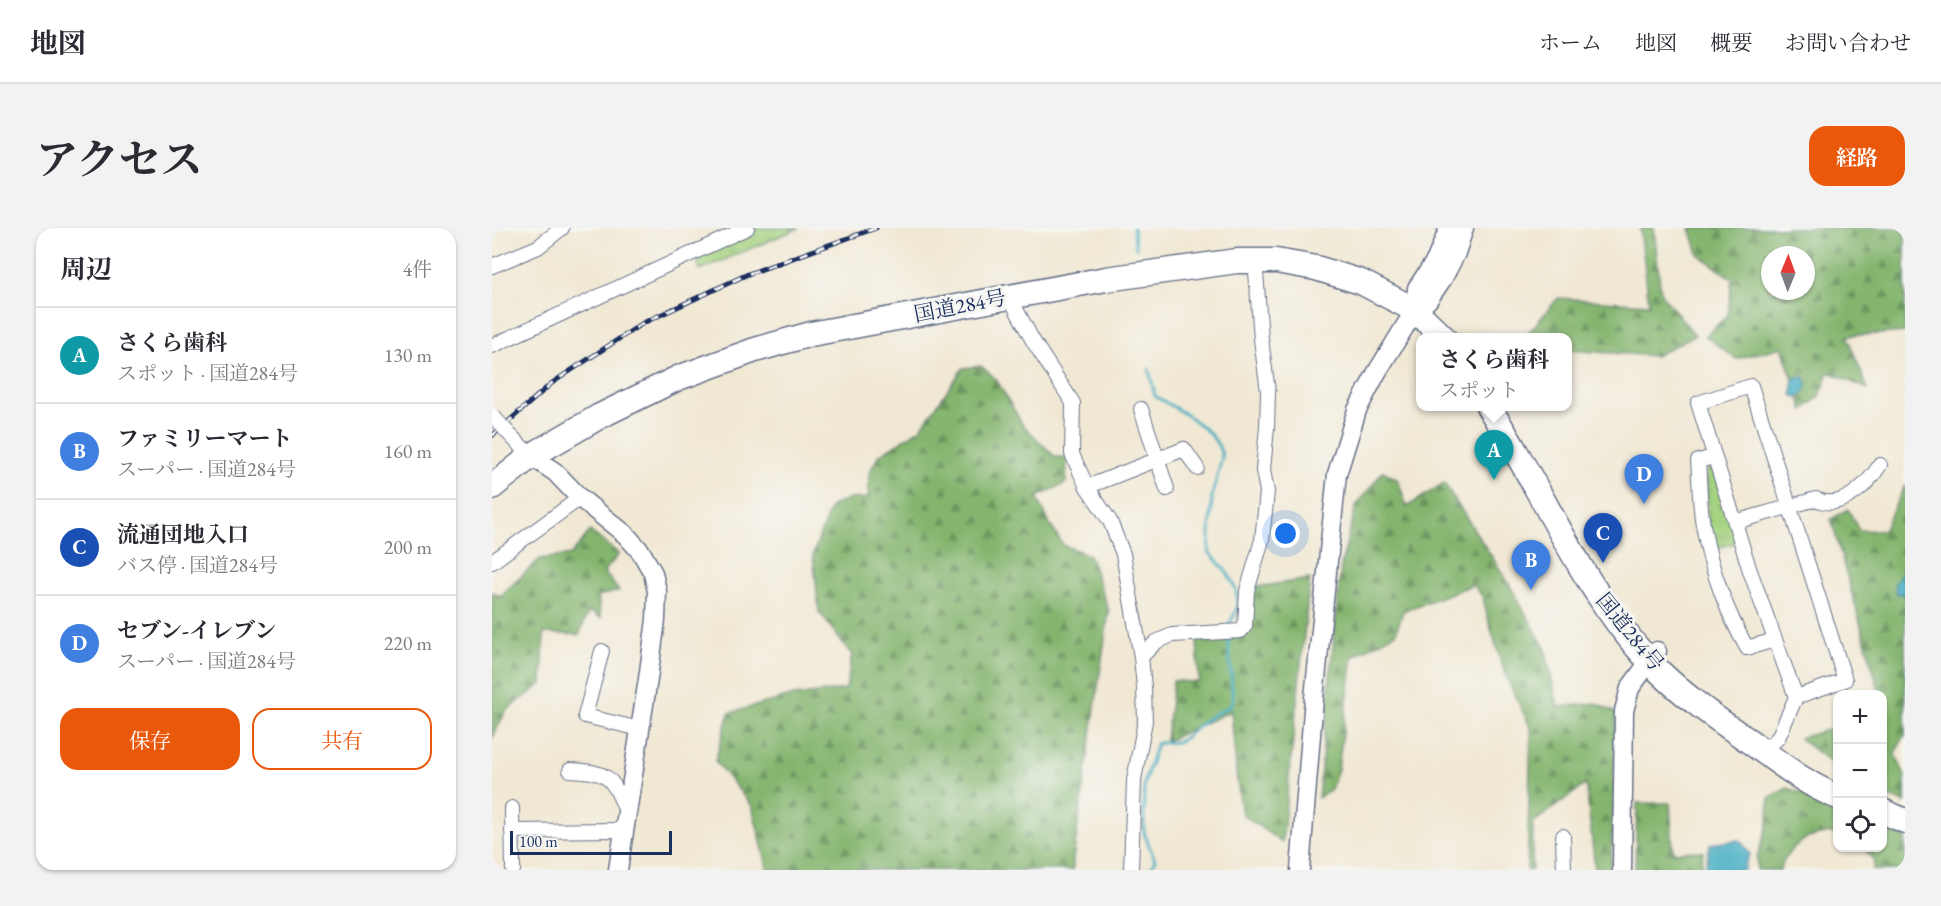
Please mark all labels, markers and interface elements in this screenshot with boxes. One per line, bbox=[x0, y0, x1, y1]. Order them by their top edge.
text: 地図 bbox=[30, 25, 86, 61]
text: ホーム bbox=[1539, 29, 1602, 56]
text: 地図 bbox=[1635, 29, 1677, 56]
text: 概要 bbox=[1710, 29, 1752, 56]
text: お問い合わせ bbox=[1785, 29, 1911, 56]
button: 経路 bbox=[1809, 126, 1905, 186]
text: アクセス bbox=[36, 132, 203, 187]
north arrow bbox=[1761, 246, 1815, 300]
text: 周辺 bbox=[60, 252, 112, 286]
text: 4件 bbox=[402, 256, 432, 282]
street label: 国道284号 bbox=[912, 283, 1008, 328]
text: さくら歯科 bbox=[117, 328, 227, 357]
popup bbox=[1416, 333, 1572, 411]
text: A bbox=[72, 342, 87, 368]
text: 130 m bbox=[384, 342, 432, 368]
text: さくら歯科 bbox=[1439, 345, 1549, 374]
text: スポット · 国道284号 bbox=[117, 360, 298, 386]
text: スポット bbox=[1439, 377, 1519, 403]
text: ファミリーマート bbox=[117, 424, 293, 453]
pin: A bbox=[1474, 430, 1514, 480]
text: B bbox=[73, 438, 86, 464]
text: 160 m bbox=[384, 438, 432, 464]
pin: D bbox=[1624, 454, 1664, 504]
text: スーパー · 国道284号 bbox=[117, 456, 296, 482]
pin: C bbox=[1584, 514, 1622, 563]
your location bbox=[1271, 519, 1300, 548]
text: 流通団地入口 bbox=[117, 520, 249, 549]
text: C bbox=[72, 534, 87, 560]
text: 200 m bbox=[384, 534, 432, 560]
pin: B bbox=[1512, 540, 1550, 590]
text: バス停 · 国道284号 bbox=[117, 552, 278, 578]
street label: 国道284号 bbox=[1591, 587, 1670, 676]
text: セブン-イレブン bbox=[117, 616, 276, 645]
text: D bbox=[72, 630, 87, 656]
text: 220 m bbox=[384, 630, 432, 656]
text: スーパー · 国道284号 bbox=[117, 648, 296, 674]
map controls bbox=[1833, 690, 1887, 852]
button: + bbox=[1833, 690, 1887, 744]
button: 保存 bbox=[60, 708, 240, 770]
button: 共有 bbox=[252, 708, 432, 770]
button: − bbox=[1833, 744, 1887, 798]
button: locate bbox=[1833, 798, 1887, 852]
scale bar bbox=[510, 828, 672, 856]
text: 100 m bbox=[519, 831, 558, 852]

